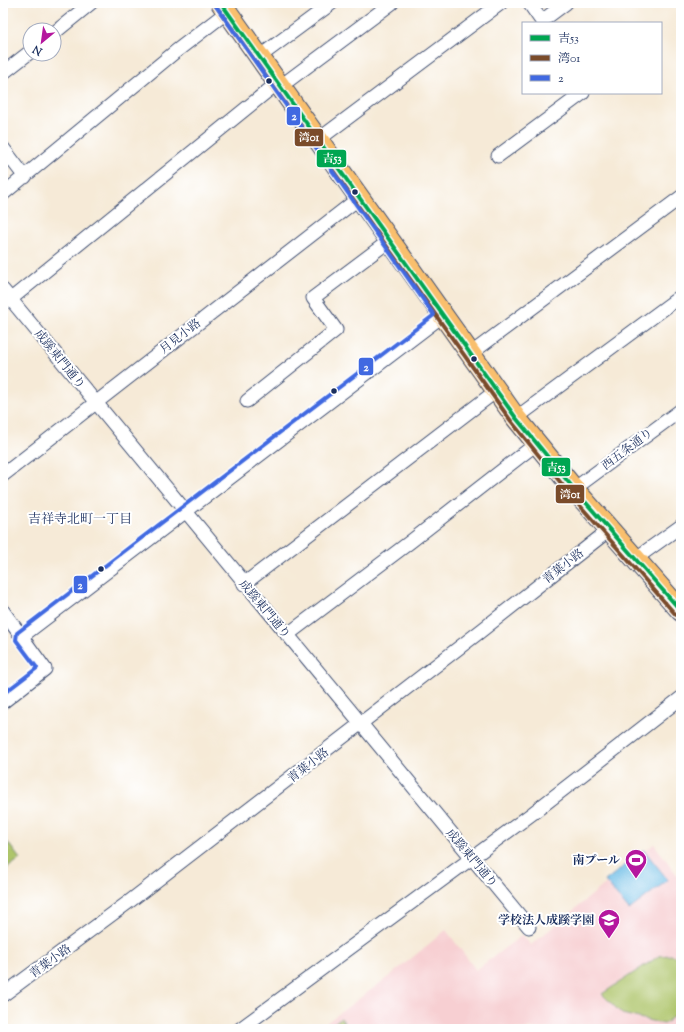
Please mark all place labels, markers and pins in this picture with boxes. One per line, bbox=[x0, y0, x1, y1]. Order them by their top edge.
unlabelled marker bbox=[264, 76, 274, 86]
unlabelled marker bbox=[350, 187, 360, 197]
unlabelled marker bbox=[469, 354, 479, 364]
unlabelled marker bbox=[329, 386, 339, 396]
unlabelled marker bbox=[96, 564, 106, 574]
sports icon: 南プール bbox=[623, 847, 649, 880]
place label: 南プール bbox=[573, 852, 620, 870]
school or university icon: 学校法人成蹊学園 bbox=[596, 907, 622, 940]
place label: 学校法人成蹊学園 bbox=[498, 912, 594, 930]

